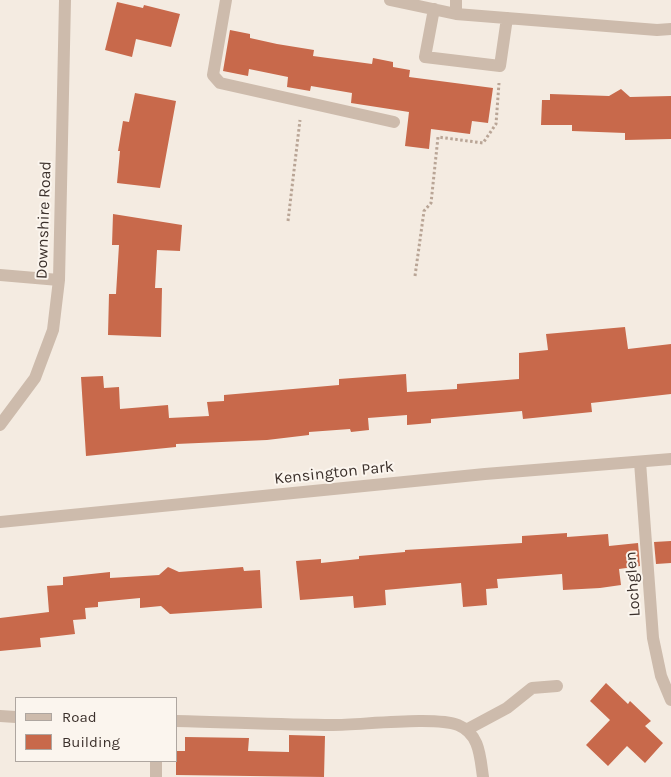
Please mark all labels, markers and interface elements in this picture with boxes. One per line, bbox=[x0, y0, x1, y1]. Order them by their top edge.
street label: Downshire Road bbox=[32, 161, 56, 279]
street label: Kensington Park bbox=[273, 457, 395, 489]
street label: Lochglen bbox=[621, 551, 645, 617]
legend bbox=[15, 697, 178, 762]
text: Road bbox=[62, 708, 97, 726]
text: Building bbox=[62, 733, 120, 751]

